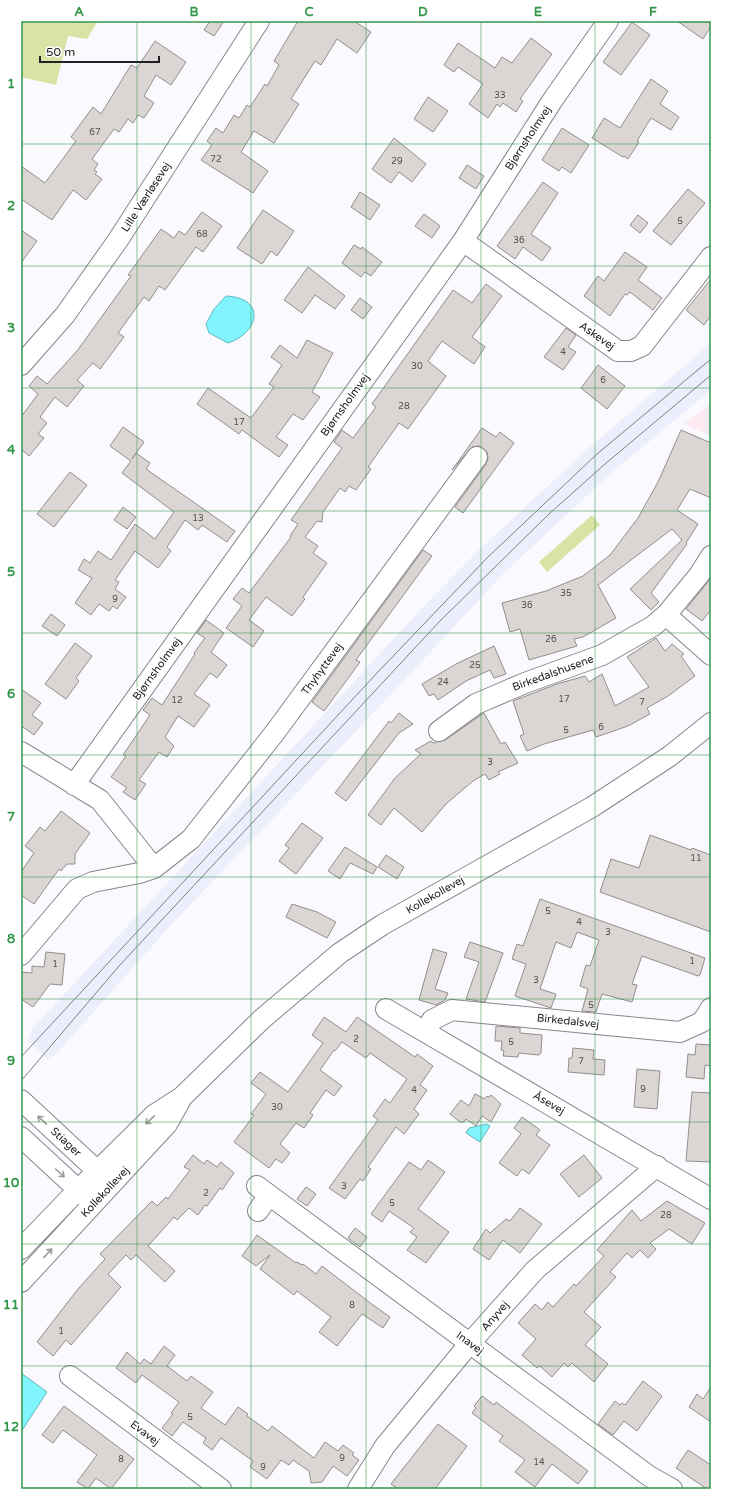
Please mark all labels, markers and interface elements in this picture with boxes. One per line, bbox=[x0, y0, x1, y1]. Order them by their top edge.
text: A bbox=[74, 4, 84, 20]
text: B bbox=[189, 4, 199, 20]
text: C bbox=[304, 4, 314, 20]
text: D bbox=[418, 4, 428, 20]
text: E bbox=[534, 4, 542, 20]
text: F bbox=[649, 4, 657, 20]
scale bar bbox=[40, 38, 159, 64]
text: 50 m bbox=[46, 45, 75, 59]
text: 1 bbox=[7, 76, 15, 92]
house number: 33 bbox=[494, 90, 506, 101]
street label: Bjørnsholmvej bbox=[502, 103, 554, 173]
house number: 67 bbox=[89, 127, 101, 138]
house number: 72 bbox=[210, 154, 222, 165]
house number: 29 bbox=[391, 156, 403, 167]
street label: Lille Værløsevej bbox=[119, 160, 173, 234]
text: 2 bbox=[7, 198, 15, 214]
house number: 5 bbox=[677, 216, 683, 227]
house number: 68 bbox=[196, 229, 208, 240]
house number: 36 bbox=[513, 235, 525, 246]
street label: Askevej bbox=[577, 319, 617, 353]
text: 3 bbox=[7, 320, 15, 336]
house number: 4 bbox=[560, 347, 566, 358]
house number: 30 bbox=[411, 361, 423, 372]
street label: Bjørnsholmvej bbox=[318, 371, 372, 439]
house number: 6 bbox=[600, 375, 606, 386]
house number: 28 bbox=[398, 401, 410, 412]
house number: 17 bbox=[233, 417, 245, 428]
text: 4 bbox=[7, 442, 16, 458]
house number: 13 bbox=[192, 513, 204, 524]
text: 5 bbox=[7, 564, 15, 580]
house number: 35 bbox=[560, 588, 572, 599]
house number: 9 bbox=[112, 594, 118, 605]
house number: 36 bbox=[521, 600, 533, 611]
house number: 26 bbox=[545, 634, 557, 645]
street label: Bjørnsholmvej bbox=[130, 635, 184, 703]
street label: Thyhyttevej bbox=[299, 640, 345, 698]
street label: Birkedalshusene bbox=[511, 652, 595, 694]
house number: 25 bbox=[469, 660, 481, 671]
house number: 24 bbox=[437, 677, 449, 688]
text: 6 bbox=[7, 686, 15, 702]
house number: 17 bbox=[558, 694, 570, 705]
house number: 12 bbox=[171, 695, 183, 706]
house number: 7 bbox=[639, 697, 645, 708]
house number: 6 bbox=[598, 722, 604, 733]
house number: 5 bbox=[563, 725, 569, 736]
house number: 3 bbox=[487, 757, 493, 768]
text: 7 bbox=[7, 809, 15, 825]
house number: 11 bbox=[690, 853, 702, 864]
street label: Kollekollevej bbox=[404, 873, 466, 917]
house number: 5 bbox=[545, 906, 551, 917]
house number: 4 bbox=[576, 917, 582, 928]
house number: 3 bbox=[605, 927, 611, 938]
text: 8 bbox=[7, 931, 15, 947]
house number: 1 bbox=[689, 956, 695, 967]
house number: 1 bbox=[52, 959, 58, 970]
house number: 3 bbox=[533, 975, 539, 986]
house number: 5 bbox=[588, 1000, 594, 1011]
street label: Birkedalsvej bbox=[536, 1011, 600, 1031]
house number: 2 bbox=[353, 1034, 359, 1045]
house number: 5 bbox=[508, 1037, 514, 1048]
text: 9 bbox=[7, 1053, 15, 1069]
house number: 7 bbox=[578, 1056, 584, 1067]
house number: 9 bbox=[640, 1084, 646, 1095]
house number: 4 bbox=[411, 1085, 417, 1096]
street label: Åsevej bbox=[531, 1088, 568, 1117]
house number: 30 bbox=[271, 1102, 283, 1113]
one-way arrow bbox=[37, 1115, 47, 1125]
one-way arrow bbox=[145, 1115, 155, 1124]
street label: Stiager bbox=[48, 1125, 85, 1160]
street label: Kollekollevej bbox=[78, 1164, 132, 1220]
one-way arrow bbox=[55, 1168, 65, 1178]
text: 10 bbox=[3, 1175, 19, 1191]
house number: 3 bbox=[341, 1181, 347, 1192]
house number: 2 bbox=[203, 1188, 209, 1199]
house number: 5 bbox=[389, 1198, 395, 1209]
house number: 28 bbox=[660, 1210, 672, 1221]
one-way arrow bbox=[43, 1248, 52, 1258]
text: 11 bbox=[3, 1297, 19, 1313]
street label: Anyvej bbox=[478, 1298, 512, 1334]
house number: 8 bbox=[349, 1300, 355, 1311]
house number: 1 bbox=[58, 1326, 64, 1337]
street label: Inavej bbox=[454, 1329, 486, 1357]
house number: 5 bbox=[187, 1412, 193, 1423]
street label: Evavej bbox=[128, 1418, 162, 1448]
text: 12 bbox=[3, 1419, 19, 1435]
house number: 9 bbox=[339, 1453, 345, 1464]
house number: 8 bbox=[118, 1454, 124, 1465]
house number: 14 bbox=[533, 1457, 545, 1468]
house number: 9 bbox=[260, 1462, 266, 1473]

